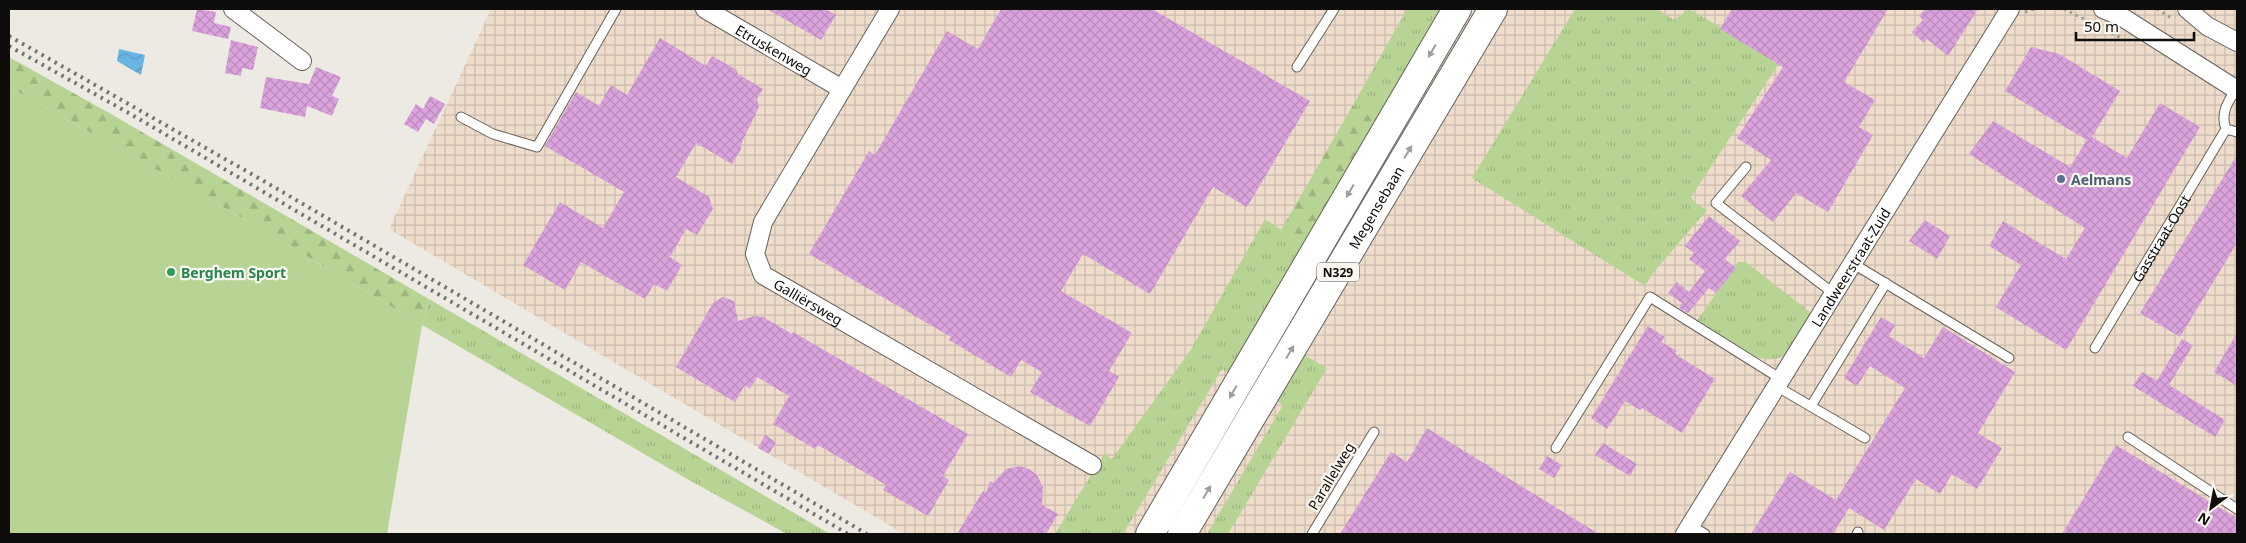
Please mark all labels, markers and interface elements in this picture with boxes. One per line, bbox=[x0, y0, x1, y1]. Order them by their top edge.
scale bar bbox=[2076, 10, 2194, 42]
text: 50 m bbox=[2084, 16, 2119, 36]
street label: Etruskenweg bbox=[732, 20, 816, 79]
one-way arrow bbox=[1428, 44, 1437, 57]
one-way arrow bbox=[1404, 146, 1413, 159]
street label: Megensebaan bbox=[1344, 162, 1408, 252]
place label: Aelmans bbox=[2071, 170, 2131, 189]
marker: Aelmans bbox=[2055, 173, 2067, 185]
one-way arrow bbox=[1346, 185, 1355, 198]
street label: Gasstraat-Oost bbox=[2127, 191, 2194, 285]
street label: Landweerstraat-Zuid bbox=[1806, 204, 1894, 330]
road number: N329 bbox=[1317, 262, 1359, 282]
place label: Berghem Sport bbox=[181, 263, 286, 282]
marker: Berghem Sport bbox=[165, 266, 177, 278]
street label: Galliërsweg bbox=[770, 274, 847, 329]
one-way arrow bbox=[1285, 346, 1294, 359]
one-way arrow bbox=[1229, 384, 1237, 399]
street label: Parallelweg bbox=[1303, 439, 1359, 513]
north arrow bbox=[2186, 483, 2236, 533]
one-way arrow bbox=[1202, 486, 1211, 499]
text: N bbox=[2194, 508, 2214, 531]

